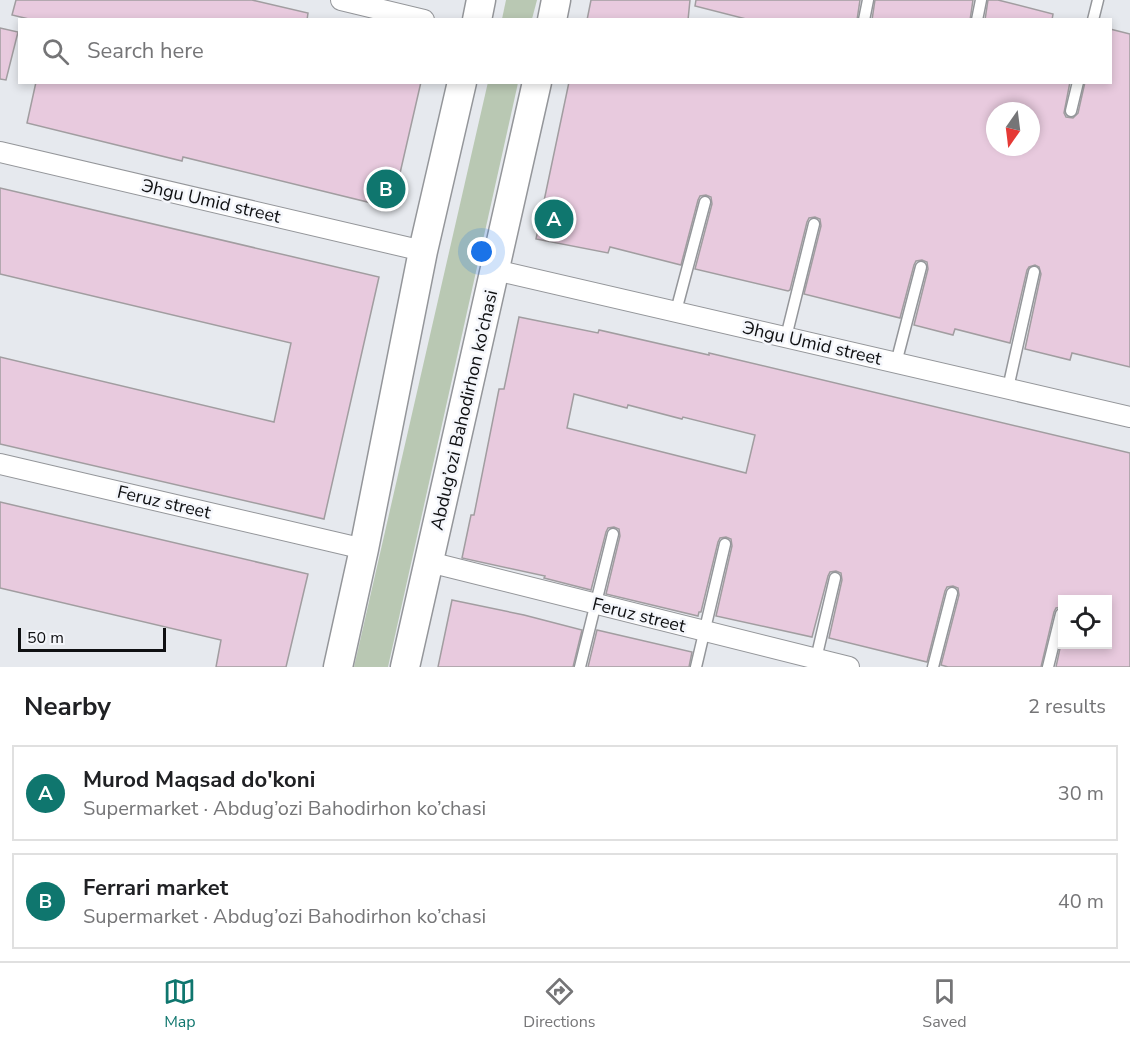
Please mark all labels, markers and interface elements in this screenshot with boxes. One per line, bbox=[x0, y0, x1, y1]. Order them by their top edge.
search box bbox=[18, 18, 1112, 84]
icon: search bbox=[39, 35, 72, 68]
text: Search here bbox=[87, 36, 204, 66]
north arrow bbox=[986, 102, 1040, 156]
pin: B bbox=[366, 166, 406, 212]
street label: Эhgu Umid street bbox=[139, 173, 284, 229]
pin: A bbox=[534, 196, 574, 242]
your location bbox=[467, 237, 496, 266]
street label: Abdug’ozi Bahodirhon ko’chasi bbox=[425, 288, 503, 532]
street label: Эhgu Umid street bbox=[740, 315, 885, 371]
street label: Feruz street bbox=[115, 480, 214, 525]
street label: Feruz street bbox=[590, 592, 689, 638]
map controls bbox=[1058, 595, 1112, 649]
button: locate bbox=[1058, 595, 1112, 649]
scale bar bbox=[18, 625, 166, 652]
text: 50 m bbox=[27, 627, 64, 649]
text: Nearby bbox=[24, 689, 111, 724]
text: 2 results bbox=[1028, 693, 1106, 720]
text: Murod Maqsad do'koni bbox=[83, 765, 315, 795]
text: A bbox=[38, 780, 53, 807]
text: 30 m bbox=[1058, 780, 1104, 807]
text: Supermarket · Abdug’ozi Bahodirhon ko’chasi bbox=[83, 795, 486, 822]
text: Ferrari market bbox=[83, 873, 228, 903]
text: B bbox=[39, 888, 52, 915]
text: 40 m bbox=[1058, 888, 1104, 915]
text: Supermarket · Abdug’ozi Bahodirhon ko’chasi bbox=[83, 903, 486, 930]
tab: Map bbox=[163, 975, 196, 1033]
tab: Directions bbox=[523, 975, 595, 1033]
tab: Saved bbox=[922, 975, 967, 1033]

